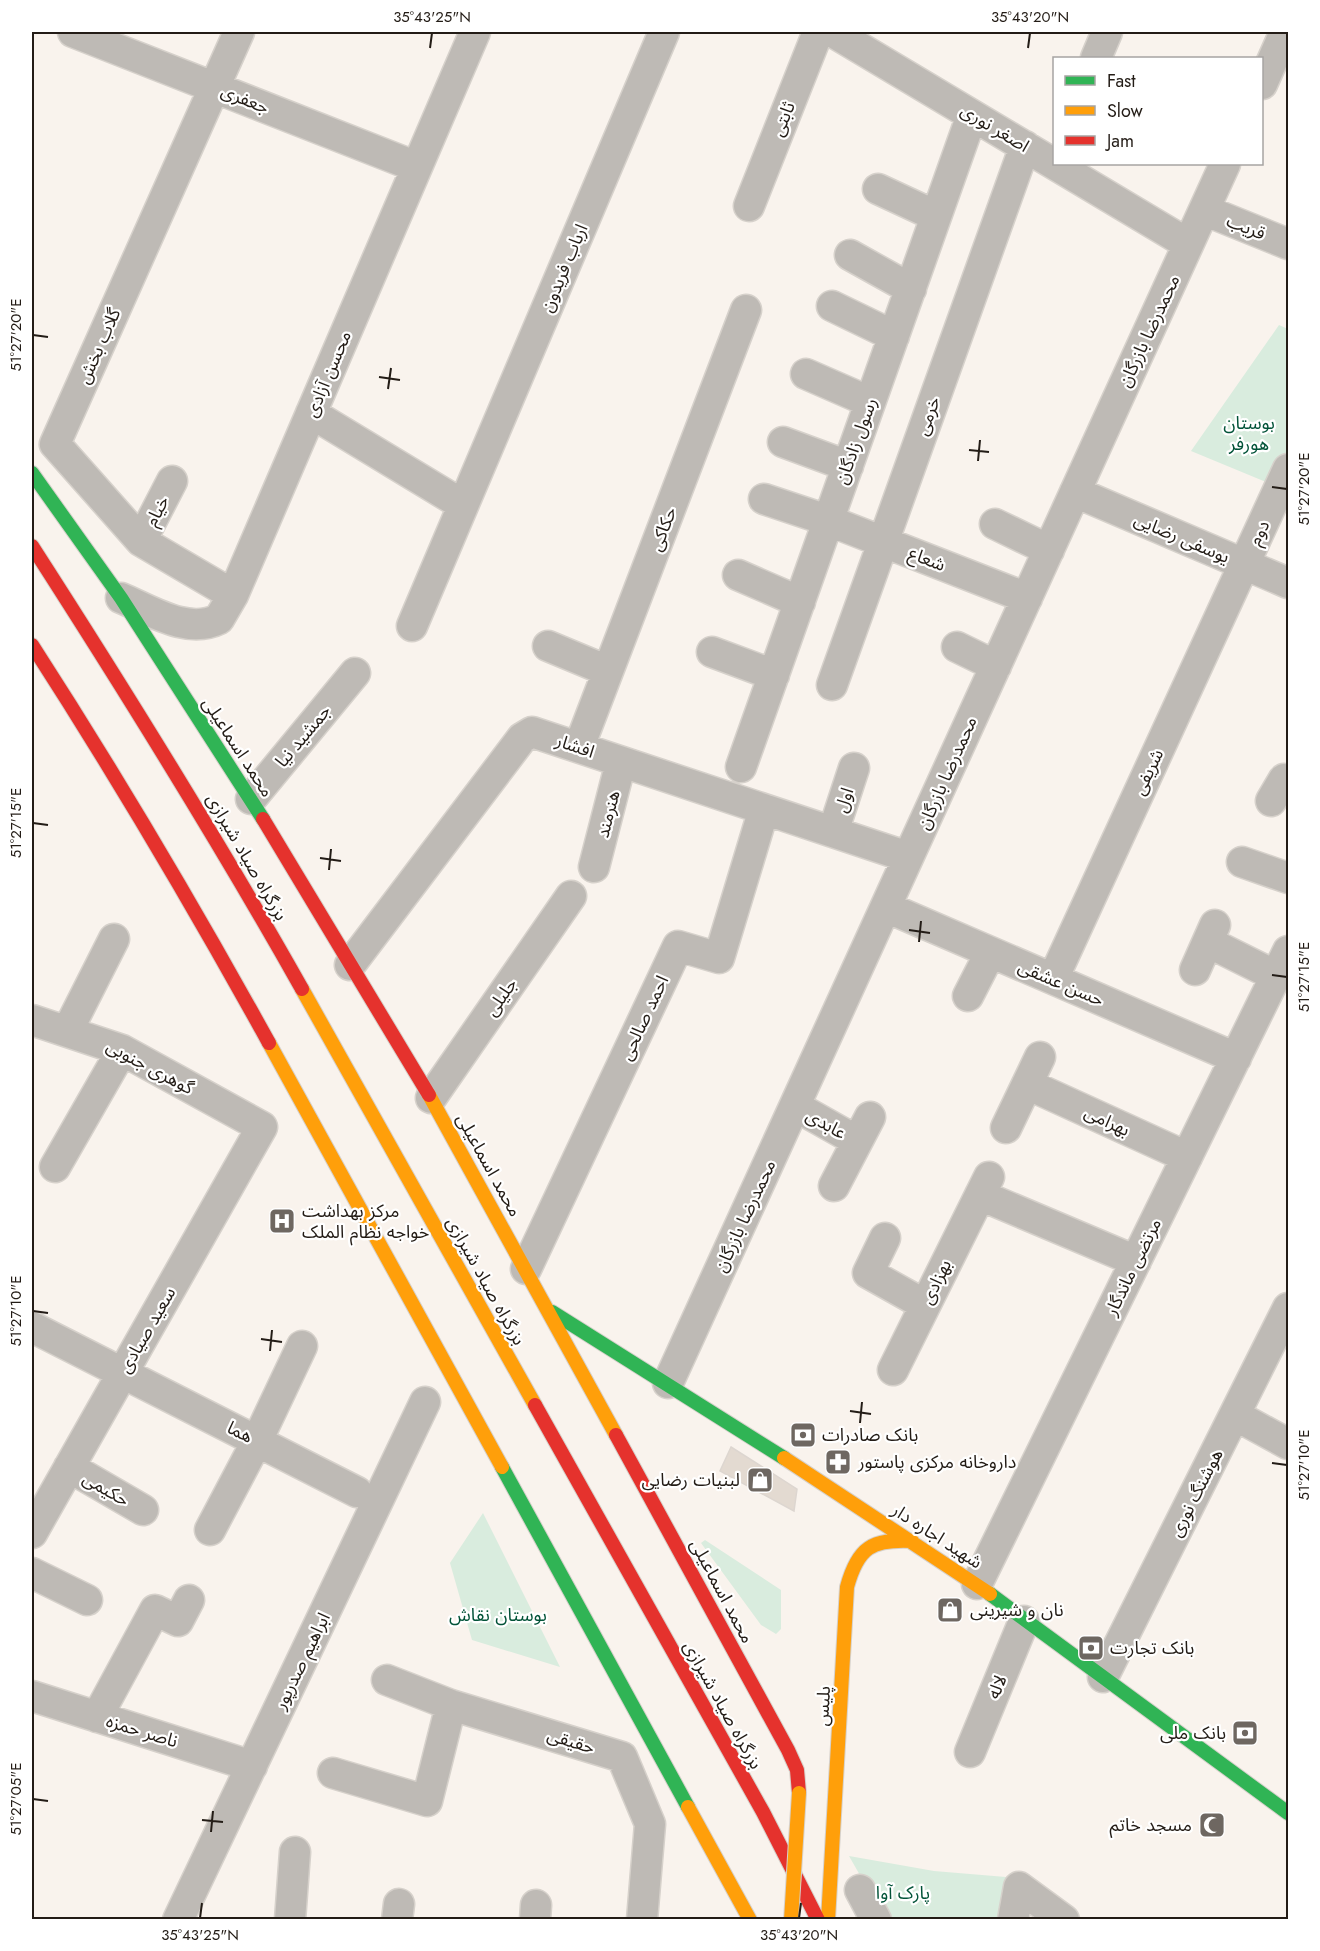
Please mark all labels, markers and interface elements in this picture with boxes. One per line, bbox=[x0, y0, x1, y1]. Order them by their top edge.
text: 35°43'25"N bbox=[393, 6, 471, 28]
text: 35°43'20"N bbox=[991, 6, 1069, 28]
legend bbox=[1053, 57, 1263, 165]
text: Fast bbox=[1107, 68, 1136, 94]
street label: جعفری bbox=[217, 78, 273, 120]
street label: اصغر نوری bbox=[956, 97, 1034, 159]
street label: ثابتی bbox=[764, 98, 802, 140]
text: Slow bbox=[1107, 98, 1144, 124]
text: Jam bbox=[1105, 128, 1134, 154]
street label: قریب bbox=[1223, 208, 1269, 246]
street label: ارباب فریدون bbox=[534, 220, 594, 316]
street label: محمدرضا بازرگان bbox=[1112, 270, 1186, 392]
text: 51°27'20"E bbox=[5, 299, 27, 371]
street label: گلاب بخش bbox=[71, 303, 128, 388]
street label: محسن آزادی bbox=[298, 327, 358, 421]
street label: خرمی bbox=[909, 393, 947, 439]
street label: رسول زادگان bbox=[828, 394, 884, 488]
park label: بوستان هورفر bbox=[1223, 410, 1275, 457]
text: 51°27'20"E bbox=[1293, 453, 1315, 525]
street label: خیام bbox=[138, 491, 177, 531]
street label: حکاکی bbox=[643, 503, 683, 555]
street label: یوسفی رضایی bbox=[1130, 506, 1234, 570]
street label: دوم bbox=[1242, 516, 1277, 550]
street label: شعاع bbox=[904, 540, 949, 579]
street label: محمد اسماعیلی bbox=[196, 692, 280, 802]
street label: جمشید نیا bbox=[269, 699, 337, 773]
street label: محمدرضا بازرگان bbox=[910, 712, 984, 834]
street label: افشار bbox=[551, 727, 598, 765]
street label: شریفی bbox=[1126, 745, 1170, 799]
street label: اول bbox=[828, 784, 860, 816]
text: 51°27'15"E bbox=[5, 788, 27, 858]
street label: بزرگراه صیاد شیرازی bbox=[200, 788, 294, 926]
street label: هنرمند bbox=[590, 788, 626, 840]
text: 51°27'15"E bbox=[1293, 942, 1315, 1012]
street label: حسن عشقی bbox=[1014, 953, 1108, 1013]
street label: احمد صالحی bbox=[613, 971, 675, 1065]
street label: جلیلی bbox=[478, 973, 524, 1021]
street label: گوهری جنوبی bbox=[102, 1033, 199, 1101]
street label: بهرامی bbox=[1080, 1099, 1134, 1143]
street label: عابدی bbox=[801, 1102, 851, 1146]
street label: محمد اسماعیلی bbox=[450, 1109, 528, 1221]
street label: محمدرضا بازرگان bbox=[708, 1155, 782, 1277]
place label: مرکز بهداشت خواجه نظام الملک bbox=[302, 1198, 429, 1246]
hospital icon: مرکز بهداشت خواجه نظام الملک bbox=[267, 1206, 297, 1236]
street label: بزرگراه صیاد شیرازی bbox=[440, 1212, 532, 1350]
street label: مرتضی ماندگار bbox=[1098, 1214, 1168, 1321]
street label: بهزادی bbox=[914, 1255, 958, 1309]
text: 51°27'10"E bbox=[5, 1275, 27, 1347]
street label: سعید صیادی bbox=[112, 1282, 182, 1378]
street label: هما bbox=[223, 1415, 257, 1449]
bank icon: بانک صادرات bbox=[788, 1420, 818, 1450]
place label: بانک صادرات bbox=[822, 1422, 918, 1448]
text: 51°27'10"E bbox=[1293, 1429, 1315, 1501]
street label: هوشنگ نوری bbox=[1163, 1444, 1229, 1542]
pharmacy icon: داروخانه مرکزی پاستور bbox=[823, 1447, 853, 1477]
place label: داروخانه مرکزی پاستور bbox=[857, 1449, 1016, 1475]
street label: حکیمی bbox=[78, 1465, 134, 1513]
shop icon: لبنیات رضایی bbox=[745, 1465, 775, 1495]
place label: لبنیات رضایی bbox=[642, 1467, 740, 1493]
street label: شهید اجاره دار bbox=[886, 1496, 987, 1575]
street label: محمد اسماعیلی bbox=[684, 1534, 760, 1648]
shop icon: نان و شیرینی bbox=[935, 1595, 965, 1625]
place label: نان و شیرینی bbox=[970, 1597, 1063, 1623]
park label: بوستان نقاش bbox=[449, 1602, 547, 1628]
street label: ابراهیم صدرپور bbox=[267, 1608, 337, 1715]
bank icon: بانک تجارت bbox=[1076, 1633, 1106, 1663]
place label: بانک تجارت bbox=[1110, 1635, 1194, 1661]
street label: بزرگراه صیاد شیرازی bbox=[677, 1636, 769, 1774]
street label: لاله bbox=[980, 1671, 1014, 1703]
street label: پلیس bbox=[809, 1685, 837, 1727]
street label: ناصر حمزه bbox=[103, 1708, 181, 1754]
bank icon: بانک ملی bbox=[1230, 1718, 1260, 1748]
place label: بانک ملی bbox=[1160, 1720, 1226, 1746]
street label: حقیقی bbox=[544, 1721, 598, 1761]
text: 51°27'05"E bbox=[5, 1763, 27, 1835]
mosque icon: مسجد خاتم bbox=[1197, 1810, 1227, 1840]
place label: مسجد خاتم bbox=[1109, 1812, 1192, 1838]
park label: پارک آوا bbox=[876, 1880, 930, 1906]
text: 35°43'25"N bbox=[161, 1924, 239, 1946]
text: 35°43'20"N bbox=[760, 1924, 838, 1946]

